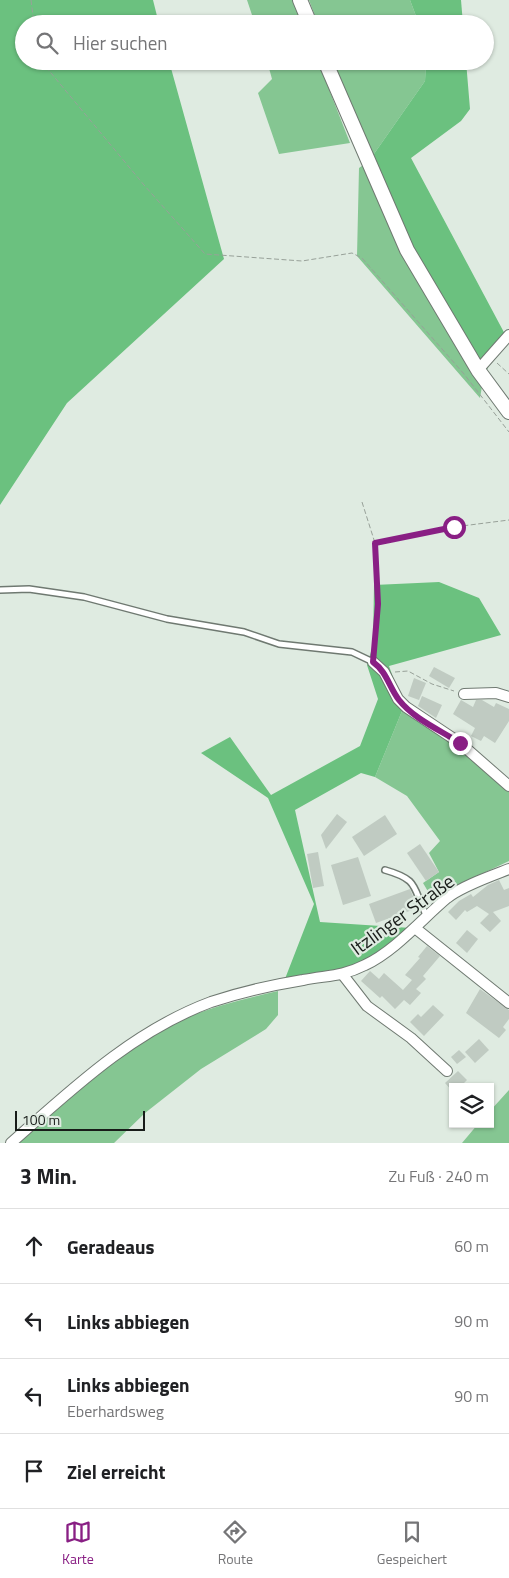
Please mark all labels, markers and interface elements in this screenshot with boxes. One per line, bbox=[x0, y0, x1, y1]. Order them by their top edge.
search box bbox=[15, 15, 494, 70]
text: Hier suchen bbox=[73, 28, 168, 57]
icon: search bbox=[33, 29, 61, 57]
route start bbox=[443, 516, 466, 539]
route end bbox=[449, 732, 472, 755]
street label: Itzlinger Straße bbox=[344, 866, 460, 962]
map controls bbox=[449, 1083, 494, 1128]
button: layers bbox=[449, 1083, 494, 1128]
scale bar bbox=[15, 1108, 145, 1131]
text: 100 m bbox=[22, 1109, 60, 1130]
text: 3 Min. bbox=[20, 1160, 77, 1192]
text: Zu Fuß · 240 m bbox=[388, 1164, 489, 1188]
icon: ahead bbox=[20, 1232, 48, 1260]
text: Geradeaus bbox=[67, 1232, 154, 1261]
text: 60 m bbox=[454, 1234, 489, 1258]
icon: left bbox=[20, 1307, 48, 1335]
text: Links abbiegen bbox=[67, 1307, 190, 1336]
text: 90 m bbox=[454, 1309, 489, 1333]
text: Links abbiegen bbox=[67, 1370, 190, 1399]
icon: left bbox=[20, 1382, 48, 1410]
text: 90 m bbox=[454, 1384, 489, 1408]
text: Eberhardsweg bbox=[67, 1399, 164, 1423]
icon: arrive bbox=[20, 1457, 48, 1485]
text: Ziel erreicht bbox=[67, 1457, 165, 1486]
tab: Karte bbox=[62, 1518, 94, 1569]
tab: Route bbox=[218, 1518, 253, 1569]
tab: Gespeichert bbox=[377, 1518, 447, 1569]

